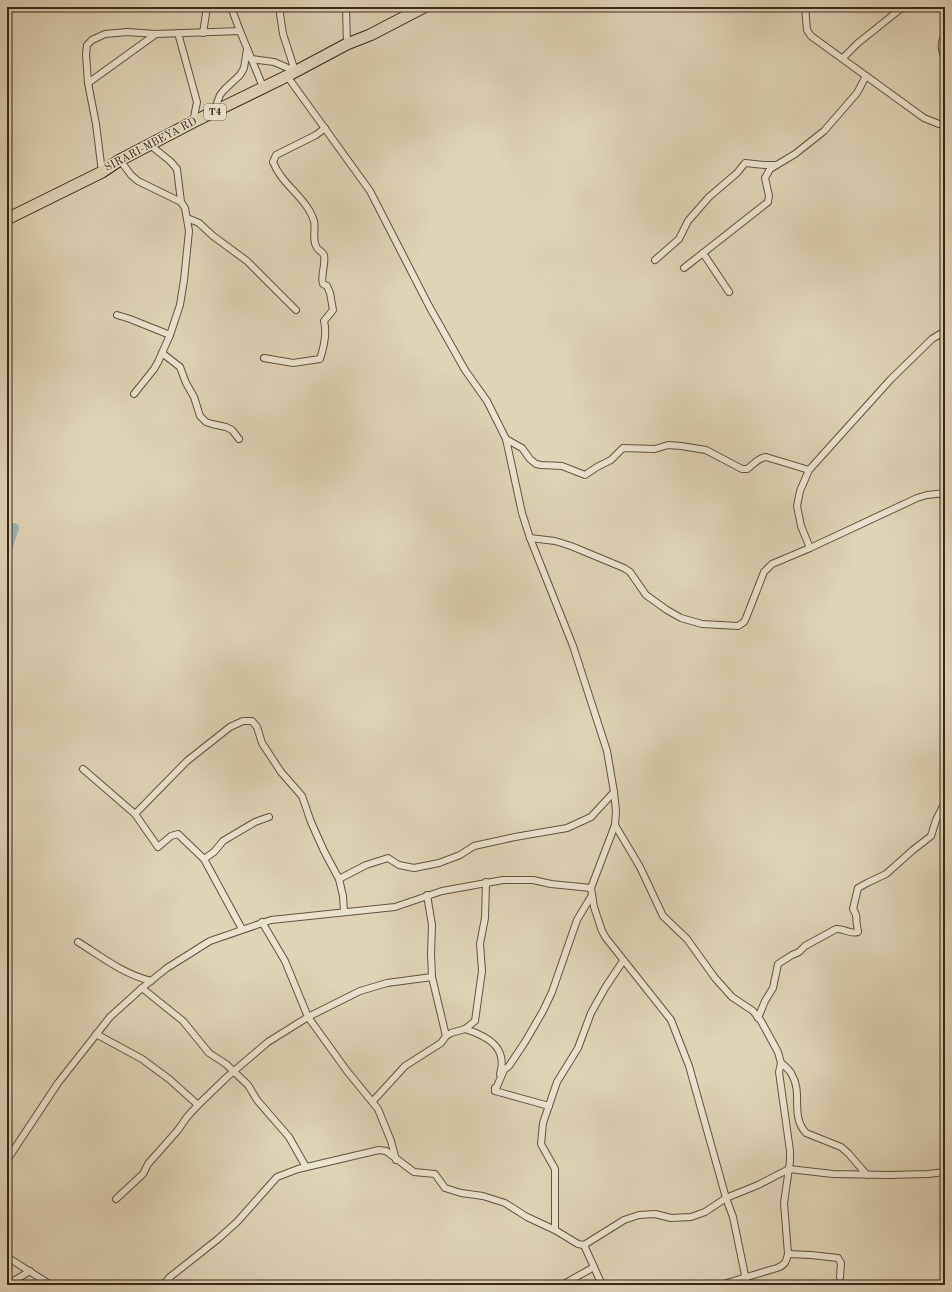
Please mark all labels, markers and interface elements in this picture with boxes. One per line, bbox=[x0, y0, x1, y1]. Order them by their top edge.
road number: T4 bbox=[204, 104, 226, 120]
street label: SIRARI-MBEYA RD bbox=[103, 116, 199, 174]

